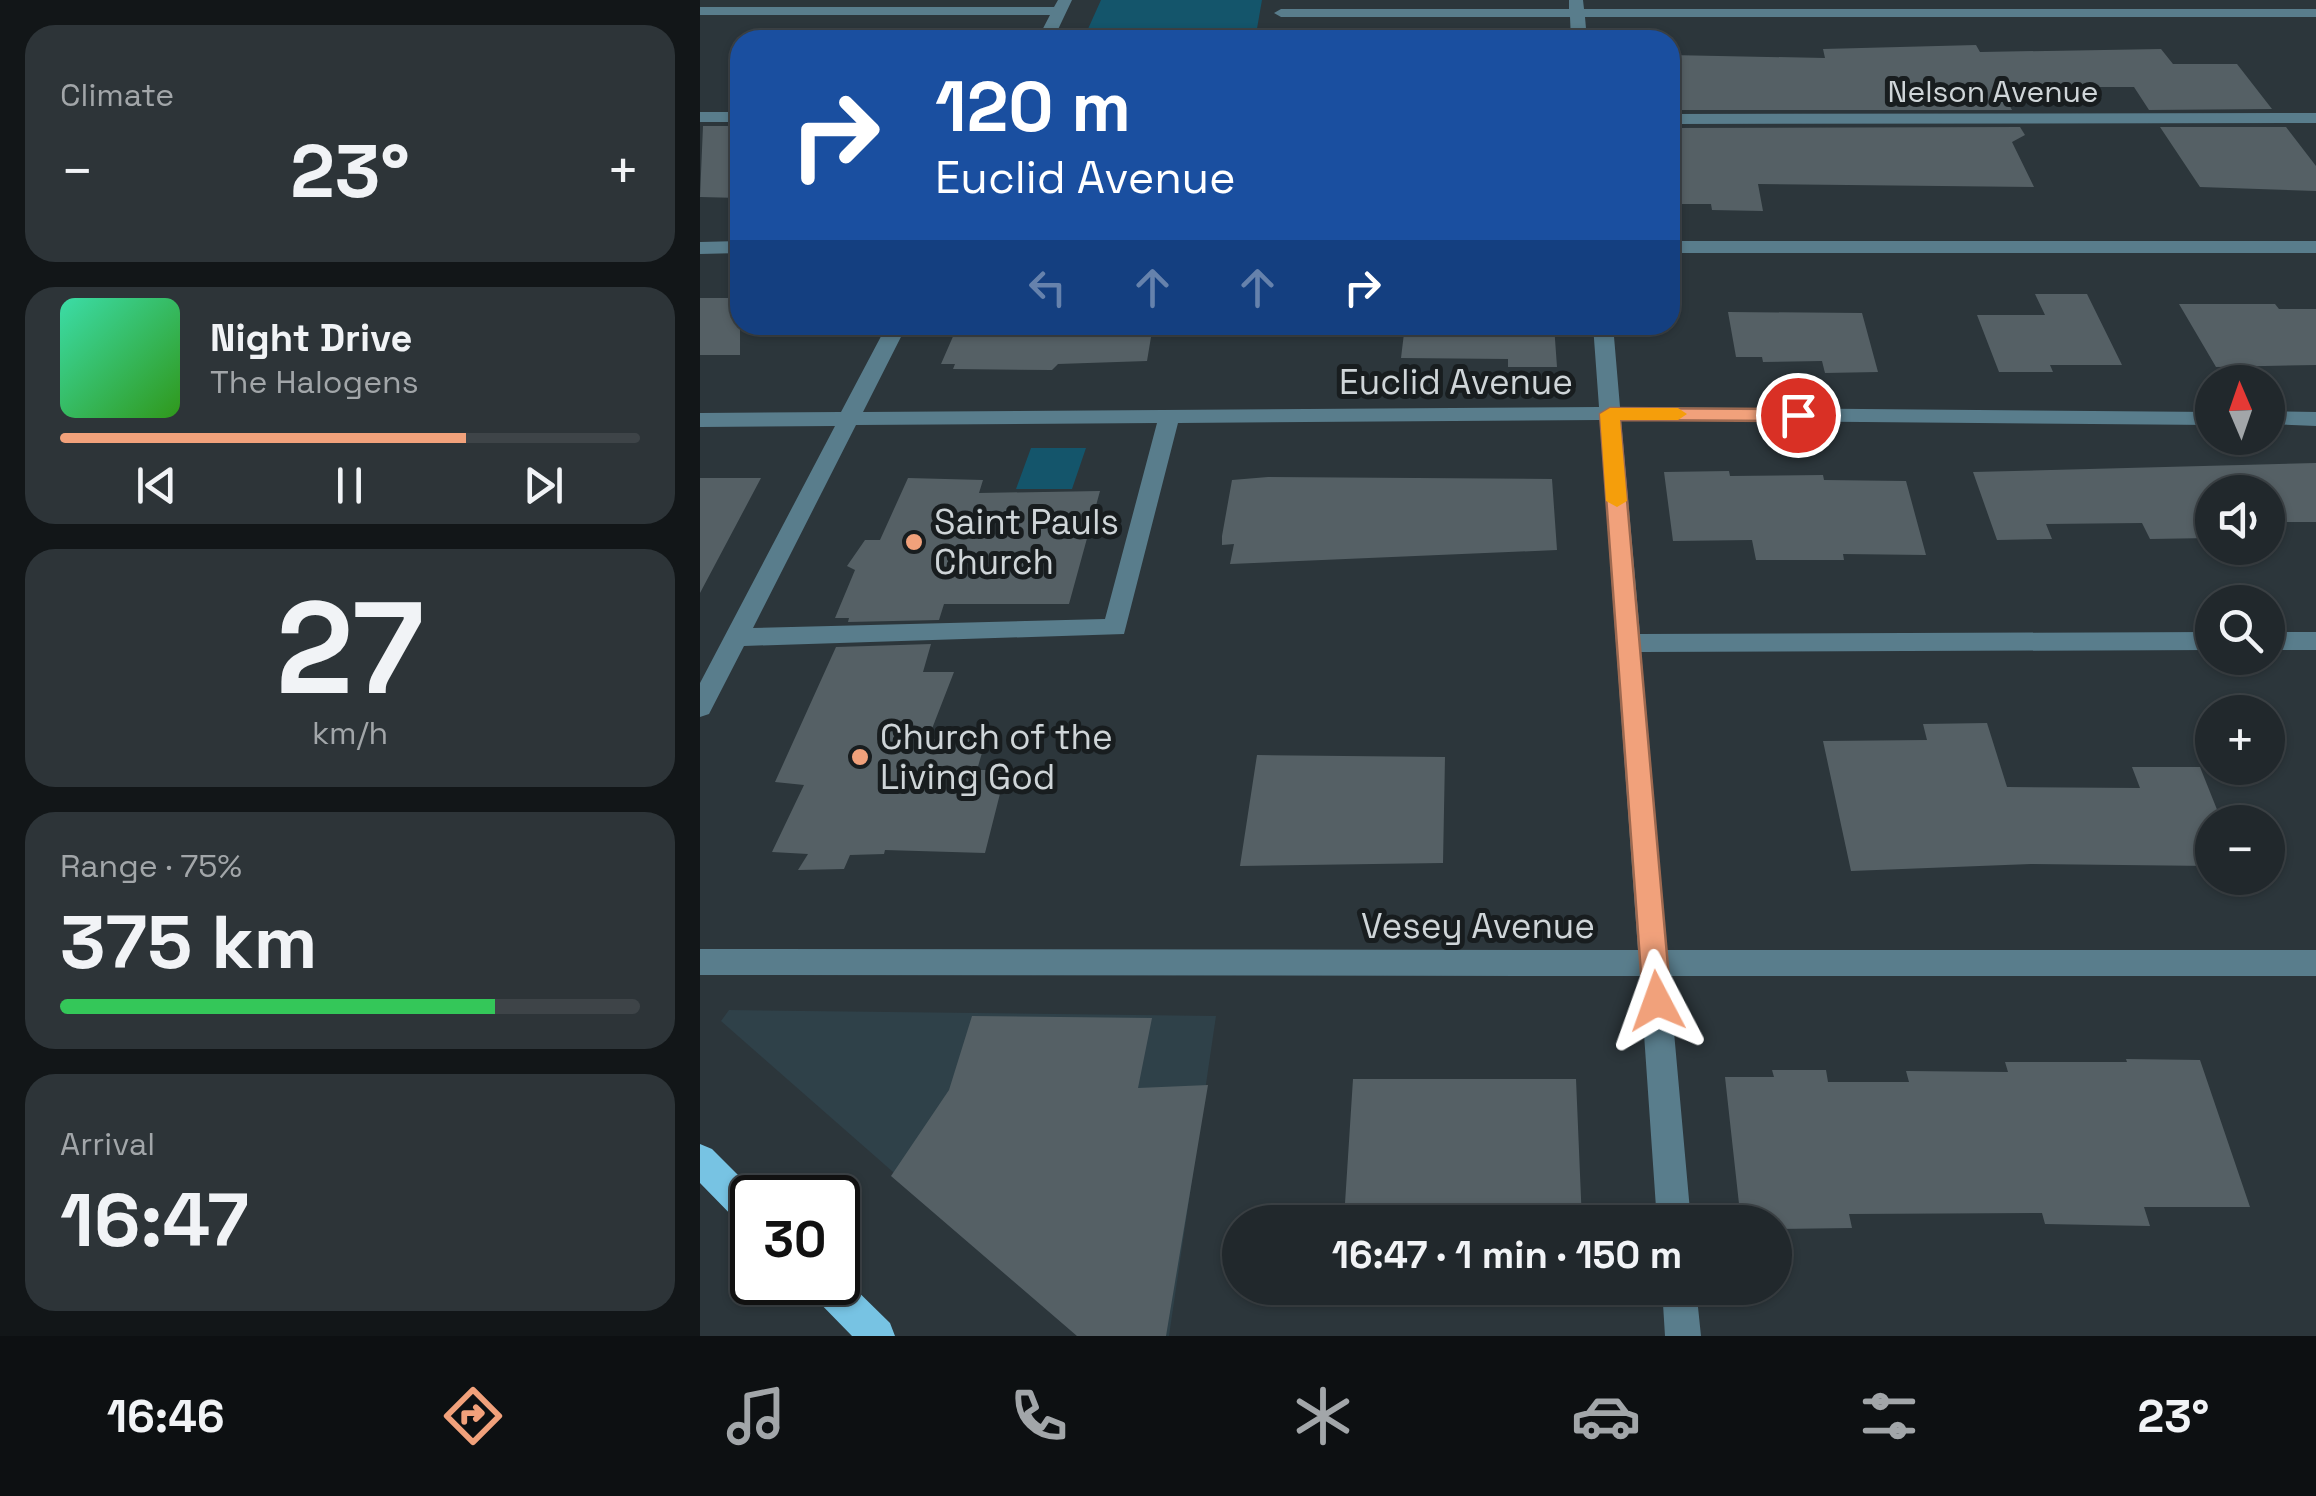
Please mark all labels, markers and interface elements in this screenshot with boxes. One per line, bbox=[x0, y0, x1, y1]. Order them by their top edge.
text: 120 m bbox=[935, 62, 1131, 151]
icon: right bbox=[770, 70, 900, 200]
street label: Nelson Avenue bbox=[1887, 72, 2099, 111]
text: Climate bbox=[60, 75, 174, 115]
text: 23° bbox=[290, 123, 410, 219]
text: − bbox=[60, 136, 94, 206]
text: + bbox=[606, 136, 640, 206]
text: Euclid Avenue bbox=[935, 149, 1236, 206]
icon: left bbox=[1020, 260, 1075, 315]
icon: ahead bbox=[1125, 260, 1180, 315]
icon: ahead bbox=[1230, 260, 1285, 315]
icon: right bbox=[1335, 260, 1390, 315]
text: Night Drive bbox=[210, 314, 412, 362]
street label: Euclid Avenue bbox=[1339, 360, 1573, 404]
text: The Halogens bbox=[210, 362, 419, 402]
north arrow bbox=[2195, 365, 2285, 455]
map controls bbox=[2195, 365, 2285, 895]
pin bbox=[1756, 373, 1841, 458]
icon: arrive bbox=[1771, 388, 1826, 443]
icon: previous bbox=[129, 458, 184, 513]
icon: pause bbox=[322, 458, 377, 513]
icon: next bbox=[516, 458, 571, 513]
button: sound bbox=[2195, 475, 2285, 565]
place label: Saint Pauls Church bbox=[934, 500, 1119, 584]
marker: Saint Pauls Church bbox=[903, 531, 925, 553]
text: 27 bbox=[276, 565, 424, 731]
button: search bbox=[2195, 585, 2285, 675]
button: + bbox=[2195, 695, 2285, 785]
text: km/h bbox=[312, 713, 388, 753]
place label: Church of the Living God bbox=[880, 715, 1113, 799]
marker: Church of the Living God bbox=[849, 746, 871, 768]
button: − bbox=[2195, 805, 2285, 895]
text: Range · 75% bbox=[60, 846, 242, 886]
text: 375 km bbox=[60, 894, 318, 990]
street label: Vesey Avenue bbox=[1361, 904, 1595, 948]
position arrow bbox=[1605, 949, 1709, 1053]
text: Arrival bbox=[60, 1124, 155, 1164]
text: 16:47 bbox=[60, 1172, 249, 1268]
speed limit sign: 30 bbox=[730, 1175, 860, 1305]
text: 16:47 · 1 min · 150 m bbox=[1332, 1231, 1682, 1279]
icon: directions bbox=[438, 1381, 508, 1451]
icon: music bbox=[721, 1381, 791, 1451]
icon: phone bbox=[1004, 1381, 1074, 1451]
icon: climate bbox=[1288, 1381, 1358, 1451]
icon: car bbox=[1571, 1381, 1641, 1451]
icon: filters bbox=[1854, 1381, 1924, 1451]
text: 16:46 bbox=[107, 1388, 225, 1445]
text: 23° bbox=[2137, 1388, 2209, 1445]

